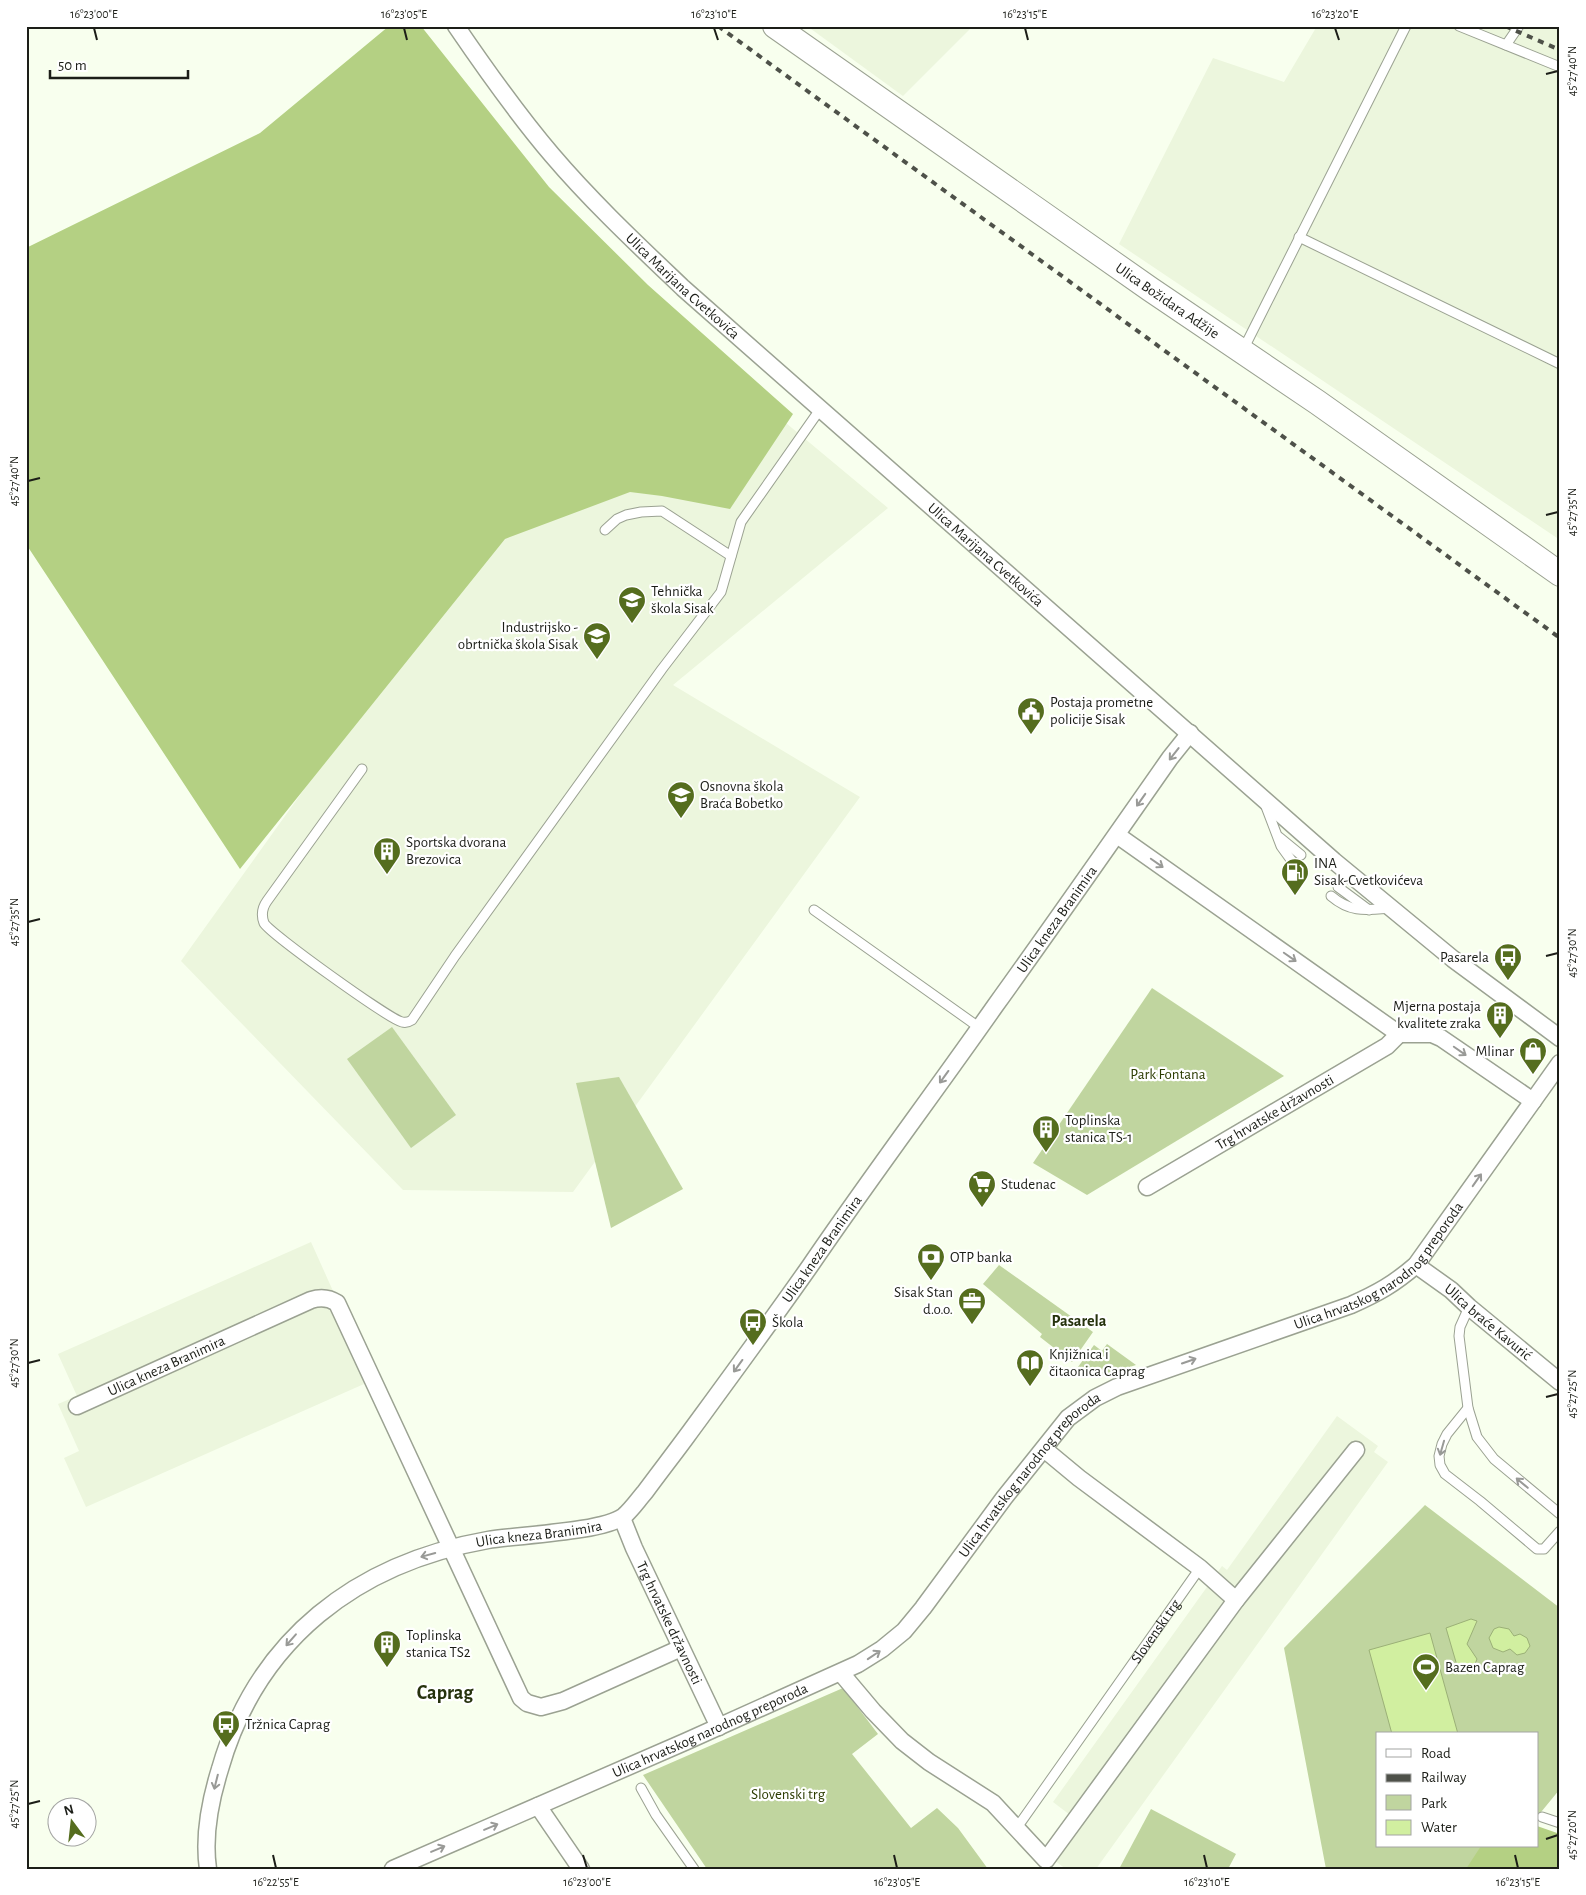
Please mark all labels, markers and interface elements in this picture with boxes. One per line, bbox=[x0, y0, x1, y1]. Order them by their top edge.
text: 16°23'00"E bbox=[70, 8, 118, 20]
text: 16°23'05"E bbox=[381, 8, 427, 20]
text: 16°23'10"E bbox=[691, 8, 737, 20]
text: 16°23'15"E bbox=[1003, 8, 1047, 20]
text: 16°23'20"E bbox=[1312, 8, 1359, 20]
text: 45°27'40"N bbox=[1566, 46, 1578, 96]
scale bar bbox=[50, 48, 188, 80]
text: 50 m bbox=[58, 58, 87, 73]
street label: Ulica Marijana Cvetkovića bbox=[623, 230, 742, 342]
street label: Ulica Božidara Adžije bbox=[1113, 260, 1222, 342]
text: 45°27'40"N bbox=[8, 456, 20, 506]
text: 45°27'35"N bbox=[1566, 488, 1578, 536]
street label: Ulica Marijana Cvetkovića bbox=[925, 500, 1046, 610]
place label: Tehnička škola Sisak bbox=[651, 584, 714, 616]
school or university icon: Tehnička škola Sisak bbox=[617, 585, 647, 624]
place label: Industrijsko - obrtnička škola Sisak bbox=[458, 620, 578, 652]
school or university icon: Industrijsko - obrtnička škola Sisak bbox=[582, 621, 612, 660]
place label: Postaja prometne policije Sisak bbox=[1050, 695, 1153, 727]
public building icon: Postaja prometne policije Sisak bbox=[1016, 696, 1046, 735]
one-way arrow bbox=[1168, 747, 1179, 760]
place label: Osnovna škola Braća Bobetko bbox=[700, 779, 784, 811]
school or university icon: Osnovna škola Braća Bobetko bbox=[666, 780, 696, 819]
one-way arrow bbox=[1136, 792, 1146, 806]
place label: Sportska dvorana Brezovica bbox=[406, 835, 506, 867]
building icon: Sportska dvorana Brezovica bbox=[372, 836, 402, 875]
place label: INA Sisak-Cvetkovićeva bbox=[1314, 856, 1423, 888]
one-way arrow bbox=[1150, 857, 1163, 868]
fuel station icon: INA Sisak-Cvetkovićeva bbox=[1280, 857, 1310, 896]
street label: Ulica kneza Branimira bbox=[1014, 863, 1100, 976]
text: 45°27'35"N bbox=[8, 898, 20, 946]
text: 45°27'30"N bbox=[1566, 928, 1578, 978]
bus stop icon: Pasarela bbox=[1493, 942, 1523, 981]
place label: Pasarela bbox=[1440, 950, 1489, 965]
one-way arrow bbox=[1283, 952, 1297, 962]
place label: Mjerna postaja kvalitete zraka bbox=[1393, 999, 1481, 1031]
building icon: Mjerna postaja kvalitete zraka bbox=[1485, 1000, 1515, 1039]
shop icon: Mlinar bbox=[1518, 1036, 1548, 1075]
place label: Mlinar bbox=[1475, 1044, 1514, 1059]
one-way arrow bbox=[1453, 1046, 1467, 1056]
park label: Park Fontana bbox=[1130, 1067, 1206, 1082]
one-way arrow bbox=[939, 1070, 950, 1083]
street label: Trg hrvatske državnosti bbox=[1213, 1072, 1337, 1153]
place label: Toplinska stanica TS-1 bbox=[1065, 1113, 1132, 1145]
building icon: Toplinska stanica TS-1 bbox=[1031, 1114, 1061, 1153]
supermarket icon: Studenac bbox=[967, 1169, 997, 1208]
one-way arrow bbox=[1472, 1173, 1482, 1187]
place label: Studenac bbox=[1001, 1177, 1056, 1192]
street label: Ulica kneza Branimira bbox=[780, 1193, 865, 1306]
street label: Ulica hrvatskog narodnog preporoda bbox=[1292, 1199, 1466, 1332]
bank icon: OTP banka bbox=[916, 1242, 946, 1281]
place label: OTP banka bbox=[950, 1250, 1012, 1265]
street label: Ulica braće Kavurić bbox=[1442, 1281, 1534, 1363]
place label: Sisak Stan d.o.o. bbox=[894, 1285, 953, 1317]
office icon: Sisak Stan d.o.o. bbox=[957, 1286, 987, 1325]
bus stop icon: Škola bbox=[738, 1307, 768, 1346]
district label: Pasarela bbox=[1052, 1313, 1107, 1329]
place label: Škola bbox=[772, 1314, 804, 1330]
street label: Ulica kneza Branimira bbox=[106, 1333, 227, 1399]
text: 45°27'30"N bbox=[8, 1338, 20, 1388]
place label: Knjižnica i čitaonica Caprag bbox=[1049, 1347, 1146, 1379]
library icon: Knjižnica i čitaonica Caprag bbox=[1015, 1348, 1045, 1387]
one-way arrow bbox=[1181, 1356, 1196, 1365]
one-way arrow bbox=[733, 1359, 743, 1373]
text: 45°27'25"N bbox=[1566, 1370, 1578, 1418]
street label: Ulica hrvatskog narodnog preporoda bbox=[956, 1390, 1103, 1560]
one-way arrow bbox=[1436, 1439, 1446, 1455]
one-way arrow bbox=[1516, 1477, 1529, 1488]
street label: Ulica kneza Branimira bbox=[475, 1518, 604, 1550]
one-way arrow bbox=[420, 1551, 436, 1560]
street label: Trg hrvatske državnosti bbox=[633, 1559, 705, 1687]
street label: Slovenski trg bbox=[1128, 1596, 1184, 1666]
place label: Toplinska stanica TS2 bbox=[406, 1628, 471, 1660]
building icon: Toplinska stanica TS2 bbox=[372, 1629, 402, 1668]
one-way arrow bbox=[286, 1633, 297, 1646]
one-way arrow bbox=[867, 1650, 881, 1660]
sports icon: Bazen Caprag bbox=[1411, 1652, 1441, 1691]
place label: Bazen Caprag bbox=[1445, 1660, 1525, 1675]
street label: Ulica hrvatskog narodnog preporoda bbox=[610, 1681, 810, 1781]
district label: Caprag bbox=[417, 1683, 474, 1703]
bus stop icon: Tržnica Caprag bbox=[211, 1709, 241, 1748]
place label: Tržnica Caprag bbox=[245, 1717, 331, 1732]
legend bbox=[1376, 1732, 1538, 1848]
text: Road bbox=[1421, 1746, 1451, 1761]
text: Railway bbox=[1421, 1770, 1467, 1785]
one-way arrow bbox=[211, 1773, 220, 1789]
text: 45°27'25"N bbox=[8, 1780, 20, 1828]
park label: Slovenski trg bbox=[751, 1787, 826, 1802]
text: Park bbox=[1421, 1796, 1447, 1811]
north arrow bbox=[48, 1798, 98, 1848]
text: N bbox=[62, 1802, 75, 1818]
text: 45°27'20"N bbox=[1566, 1810, 1578, 1860]
text: Water bbox=[1421, 1820, 1457, 1835]
one-way arrow bbox=[483, 1821, 498, 1831]
one-way arrow bbox=[430, 1844, 445, 1854]
text: 16°22'55"E bbox=[253, 1876, 299, 1888]
text: 16°23'00"E bbox=[563, 1876, 611, 1888]
text: 16°23'05"E bbox=[874, 1876, 920, 1888]
text: 16°23'10"E bbox=[1184, 1876, 1230, 1888]
text: 16°23'15"E bbox=[1496, 1876, 1540, 1888]

